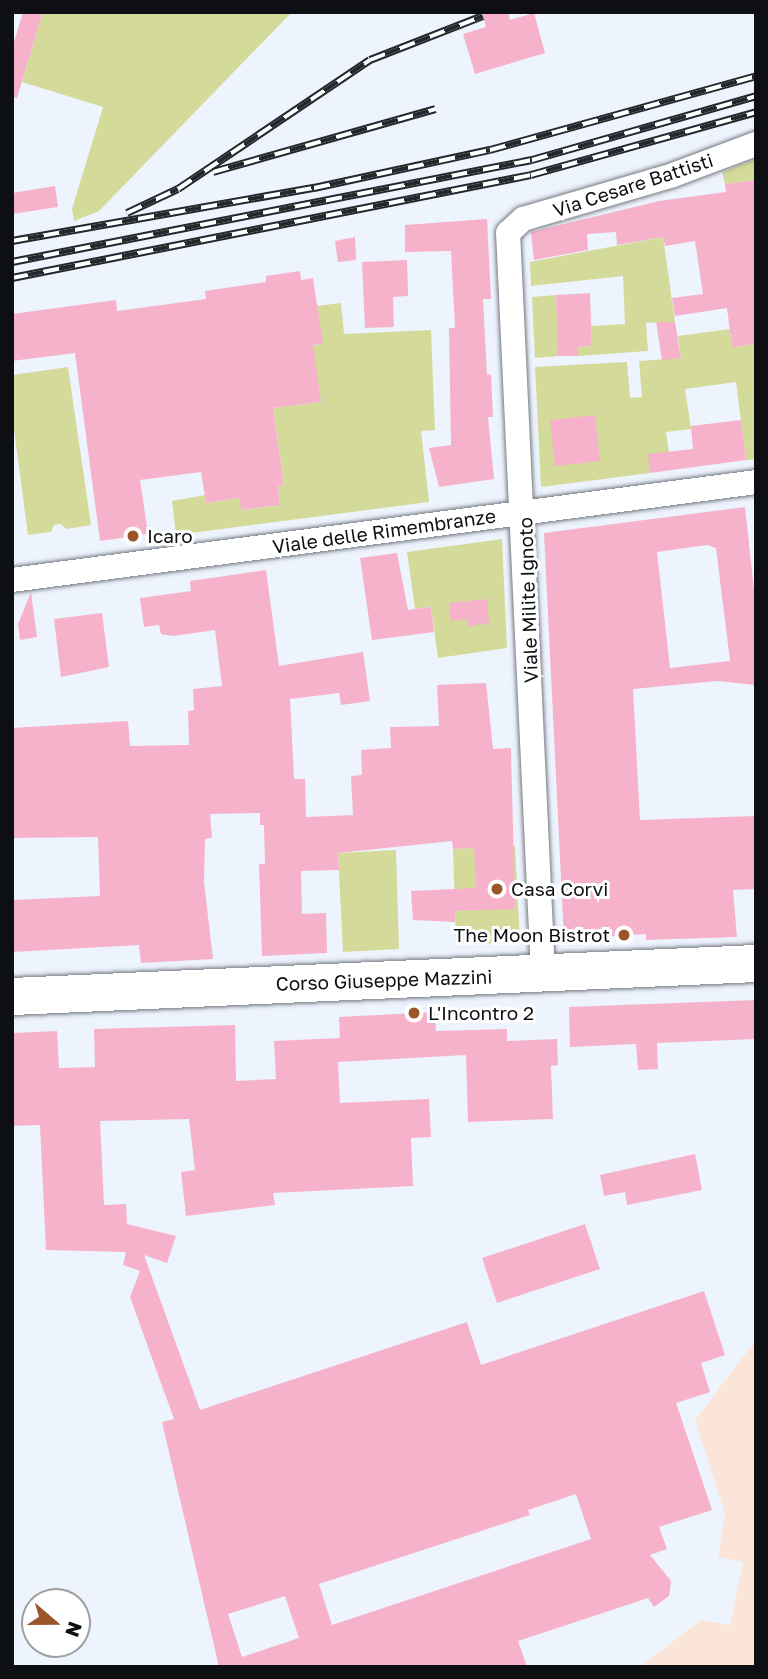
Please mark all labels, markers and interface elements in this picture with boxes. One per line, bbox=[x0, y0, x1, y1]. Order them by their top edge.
street label: Via Cesare Battisti bbox=[550, 148, 716, 222]
street label: Viale delle Rimembranze bbox=[271, 504, 497, 558]
street label: Viale Milite Ignoto bbox=[514, 517, 542, 683]
place label: Icaro bbox=[147, 525, 193, 547]
marker: Icaro bbox=[125, 528, 141, 544]
place label: Casa Corvi bbox=[511, 878, 608, 900]
marker: Casa Corvi bbox=[489, 881, 505, 897]
place label: The Moon Bistrot bbox=[453, 924, 610, 946]
marker: The Moon Bistrot bbox=[616, 927, 632, 943]
street label: Corso Giuseppe Mazzini bbox=[275, 965, 493, 995]
place label: L'Incontro 2 bbox=[428, 1002, 534, 1024]
marker: L'Incontro 2 bbox=[406, 1005, 422, 1021]
north arrow bbox=[21, 1588, 91, 1658]
text: N bbox=[61, 1619, 88, 1640]

